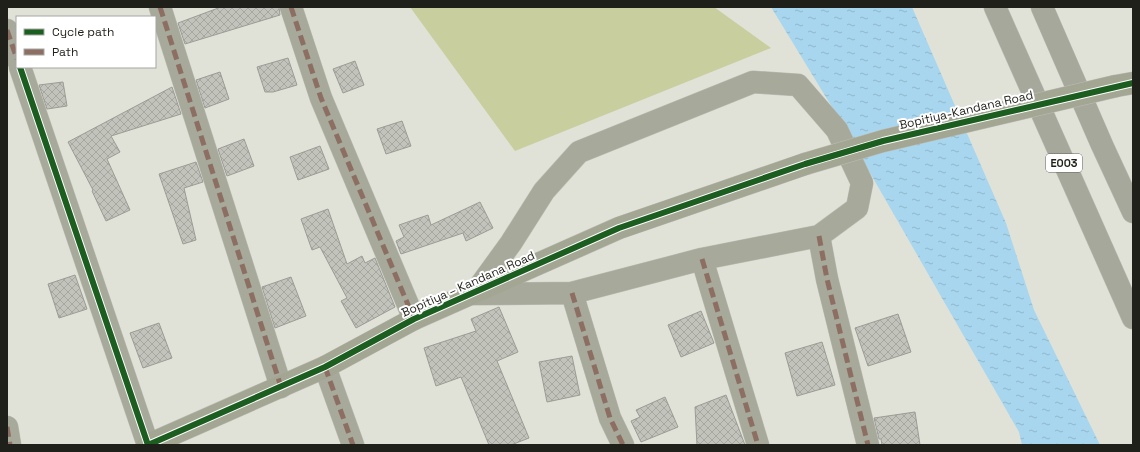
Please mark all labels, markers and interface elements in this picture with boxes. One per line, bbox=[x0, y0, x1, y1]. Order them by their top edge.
legend bbox=[16, 16, 156, 68]
text: Cycle path bbox=[52, 24, 114, 40]
text: Path bbox=[52, 44, 78, 60]
street label: Bopitiya-Kandana Road bbox=[897, 87, 1035, 133]
road number: E003 bbox=[1046, 154, 1082, 172]
street label: Bopitiya – Kandana Road bbox=[399, 247, 537, 321]

